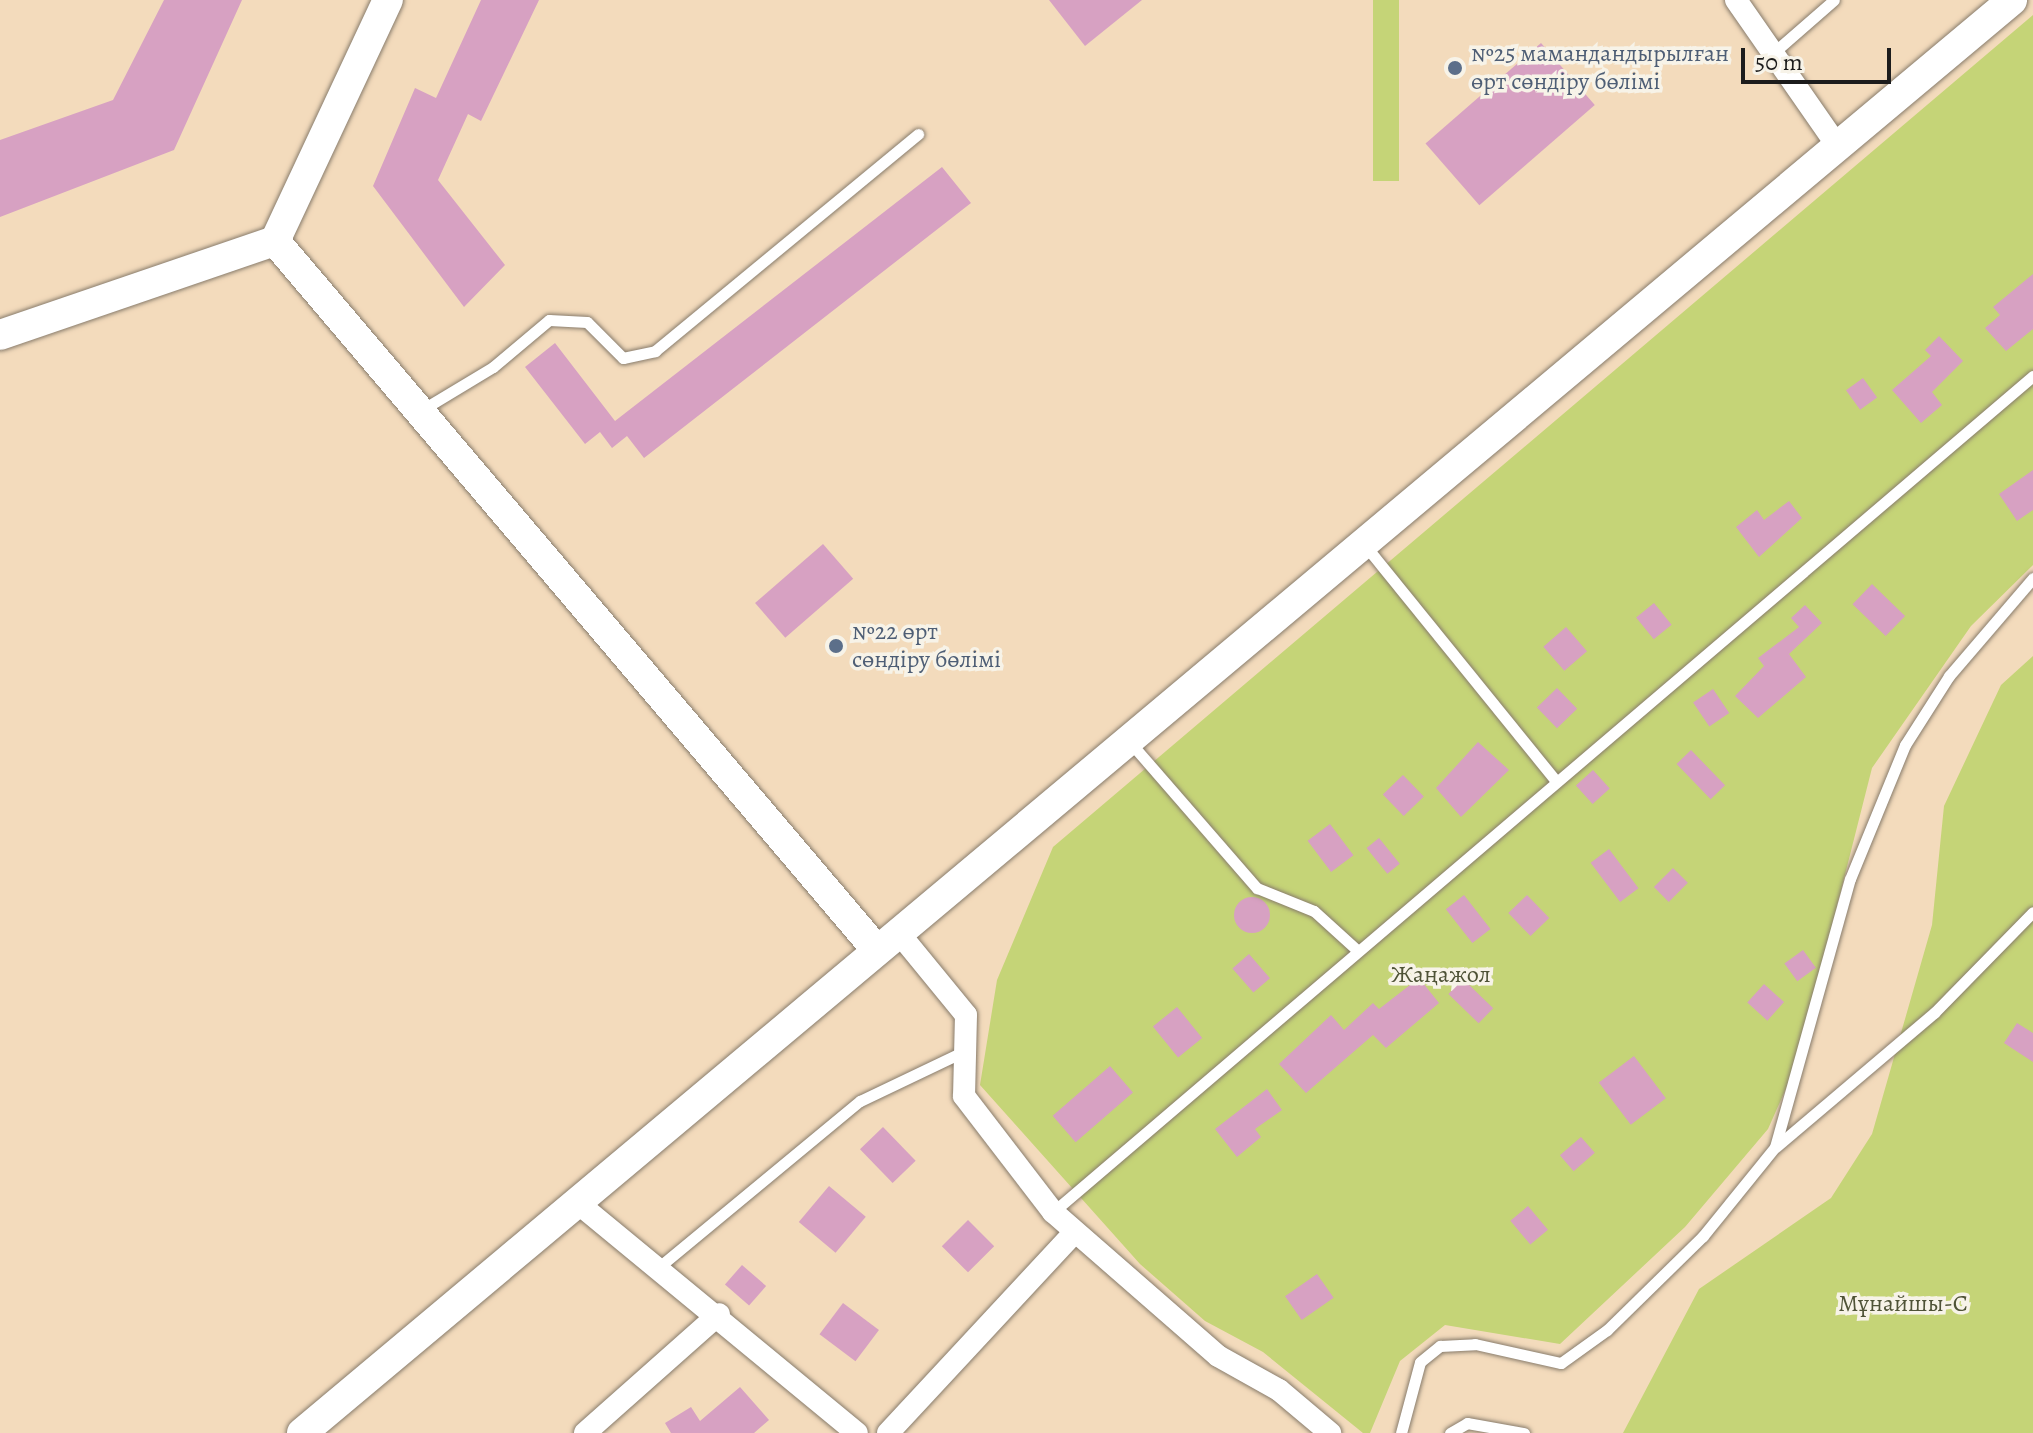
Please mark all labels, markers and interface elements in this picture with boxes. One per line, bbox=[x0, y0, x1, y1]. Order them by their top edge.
scale bar bbox=[1745, 32, 1895, 82]
place label: №25 мамандандырылған өрт сөндіру бөлімі bbox=[1471, 40, 1729, 96]
text: 50 m bbox=[1755, 46, 1803, 78]
marker: №25 мамандандырылған өрт сөндіру бөлімі bbox=[1446, 59, 1464, 77]
place label: №22 өрт сөндіру бөлімі bbox=[852, 618, 1001, 674]
marker: №22 өрт сөндіру бөлімі bbox=[827, 637, 845, 655]
park label: Жаңажол bbox=[1391, 961, 1491, 989]
park label: Мұнайшы-С bbox=[1838, 1290, 1968, 1318]

